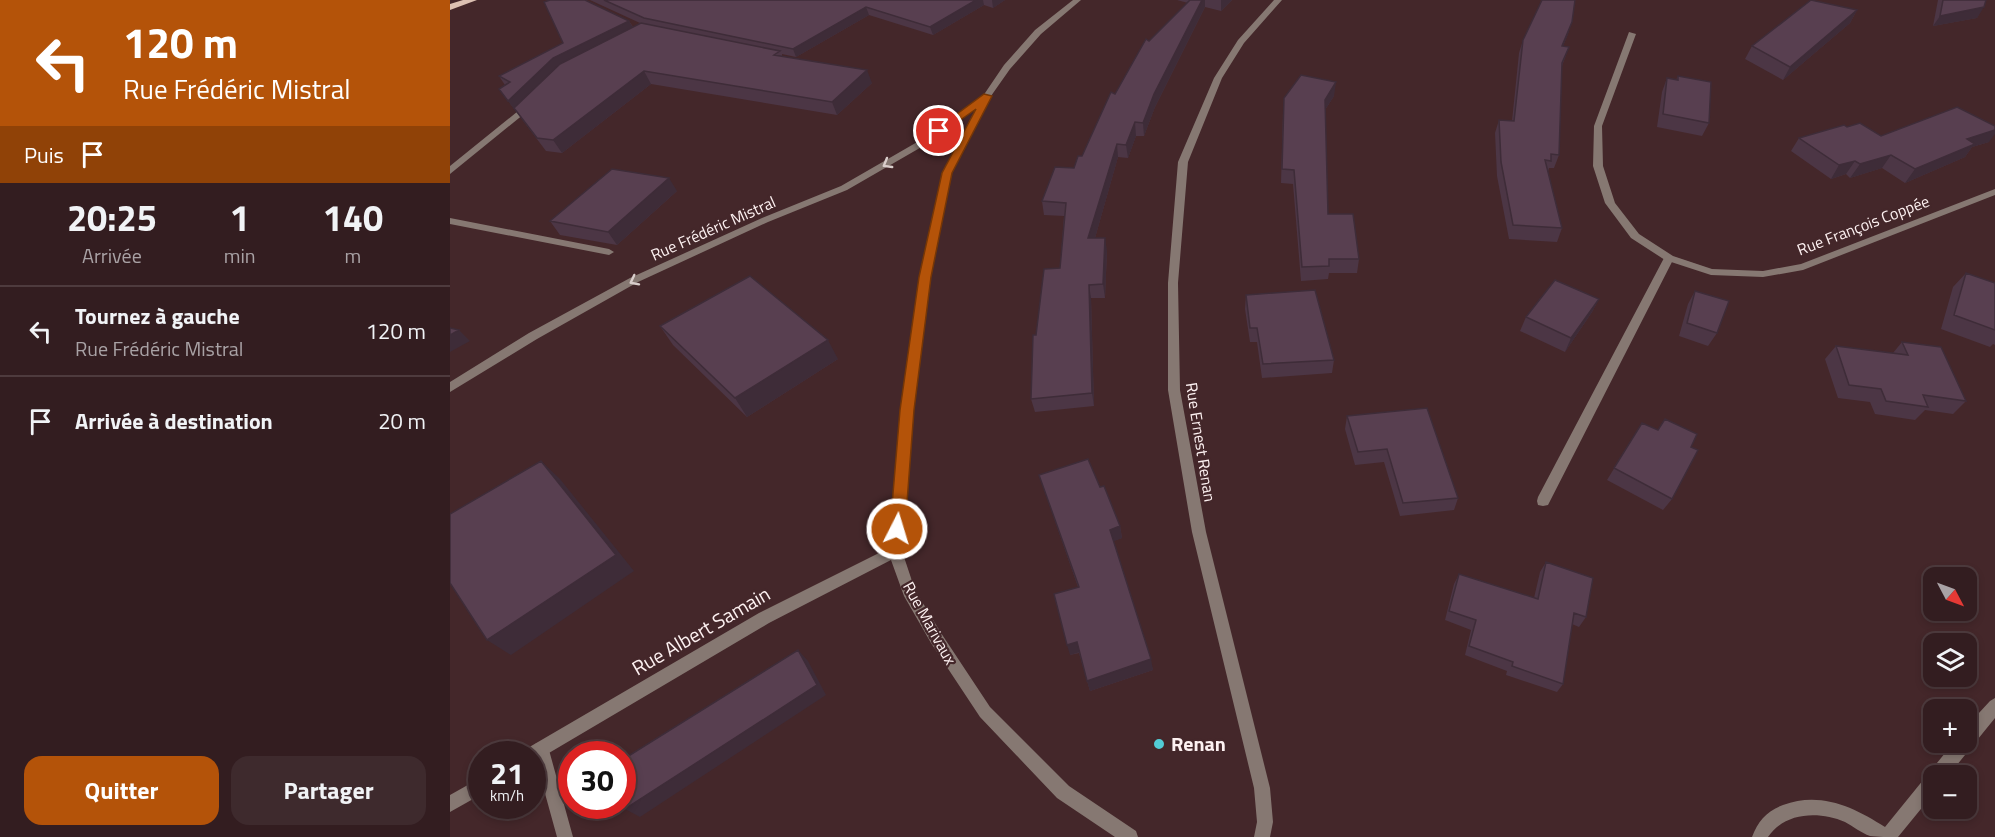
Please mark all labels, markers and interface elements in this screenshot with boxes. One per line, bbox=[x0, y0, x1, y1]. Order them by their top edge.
text: 120 m bbox=[123, 10, 238, 74]
icon: left bbox=[24, 24, 102, 102]
text: Rue Frédéric Mistral bbox=[123, 68, 350, 109]
pin bbox=[913, 105, 964, 156]
icon: arrive bbox=[922, 114, 955, 147]
text: Puis bbox=[24, 138, 64, 172]
icon: arrive bbox=[76, 138, 109, 171]
one-way arrow bbox=[883, 156, 893, 168]
street label: Rue François Coppée bbox=[1793, 189, 1933, 261]
text: 20:25 bbox=[67, 190, 157, 245]
text: 1 bbox=[230, 190, 250, 245]
text: 140 bbox=[323, 190, 383, 245]
street label: Rue Frédéric Mistral bbox=[647, 190, 779, 266]
text: Arrivée bbox=[82, 240, 142, 271]
text: min bbox=[224, 240, 256, 271]
text: m bbox=[344, 240, 361, 271]
one-way arrow bbox=[629, 273, 640, 285]
text: Tournez à gauche bbox=[75, 299, 240, 333]
text: 120 m bbox=[366, 314, 426, 348]
icon: left bbox=[24, 315, 57, 348]
text: Rue Frédéric Mistral bbox=[75, 333, 243, 364]
street label: Rue Ernest Renan bbox=[1180, 381, 1222, 503]
text: Arrivée à destination bbox=[75, 404, 273, 438]
text: 20 m bbox=[378, 404, 426, 438]
icon: arrive bbox=[24, 405, 57, 438]
position arrow bbox=[865, 497, 929, 561]
north arrow bbox=[1923, 567, 1977, 621]
map controls bbox=[1923, 567, 1977, 819]
street label: Rue Marivaux bbox=[897, 577, 963, 669]
street label: Rue Albert Samain bbox=[626, 578, 776, 683]
button: layers bbox=[1923, 633, 1977, 687]
button: + bbox=[1923, 699, 1977, 753]
place label: Renan bbox=[1171, 728, 1226, 759]
marker: Renan bbox=[1152, 737, 1166, 751]
speed limit sign: 30 bbox=[558, 741, 636, 819]
text: 21 bbox=[490, 750, 524, 796]
button: Quitter bbox=[24, 756, 219, 825]
button: Partager bbox=[231, 756, 426, 825]
button: − bbox=[1923, 765, 1977, 819]
text: km/h bbox=[490, 784, 524, 807]

